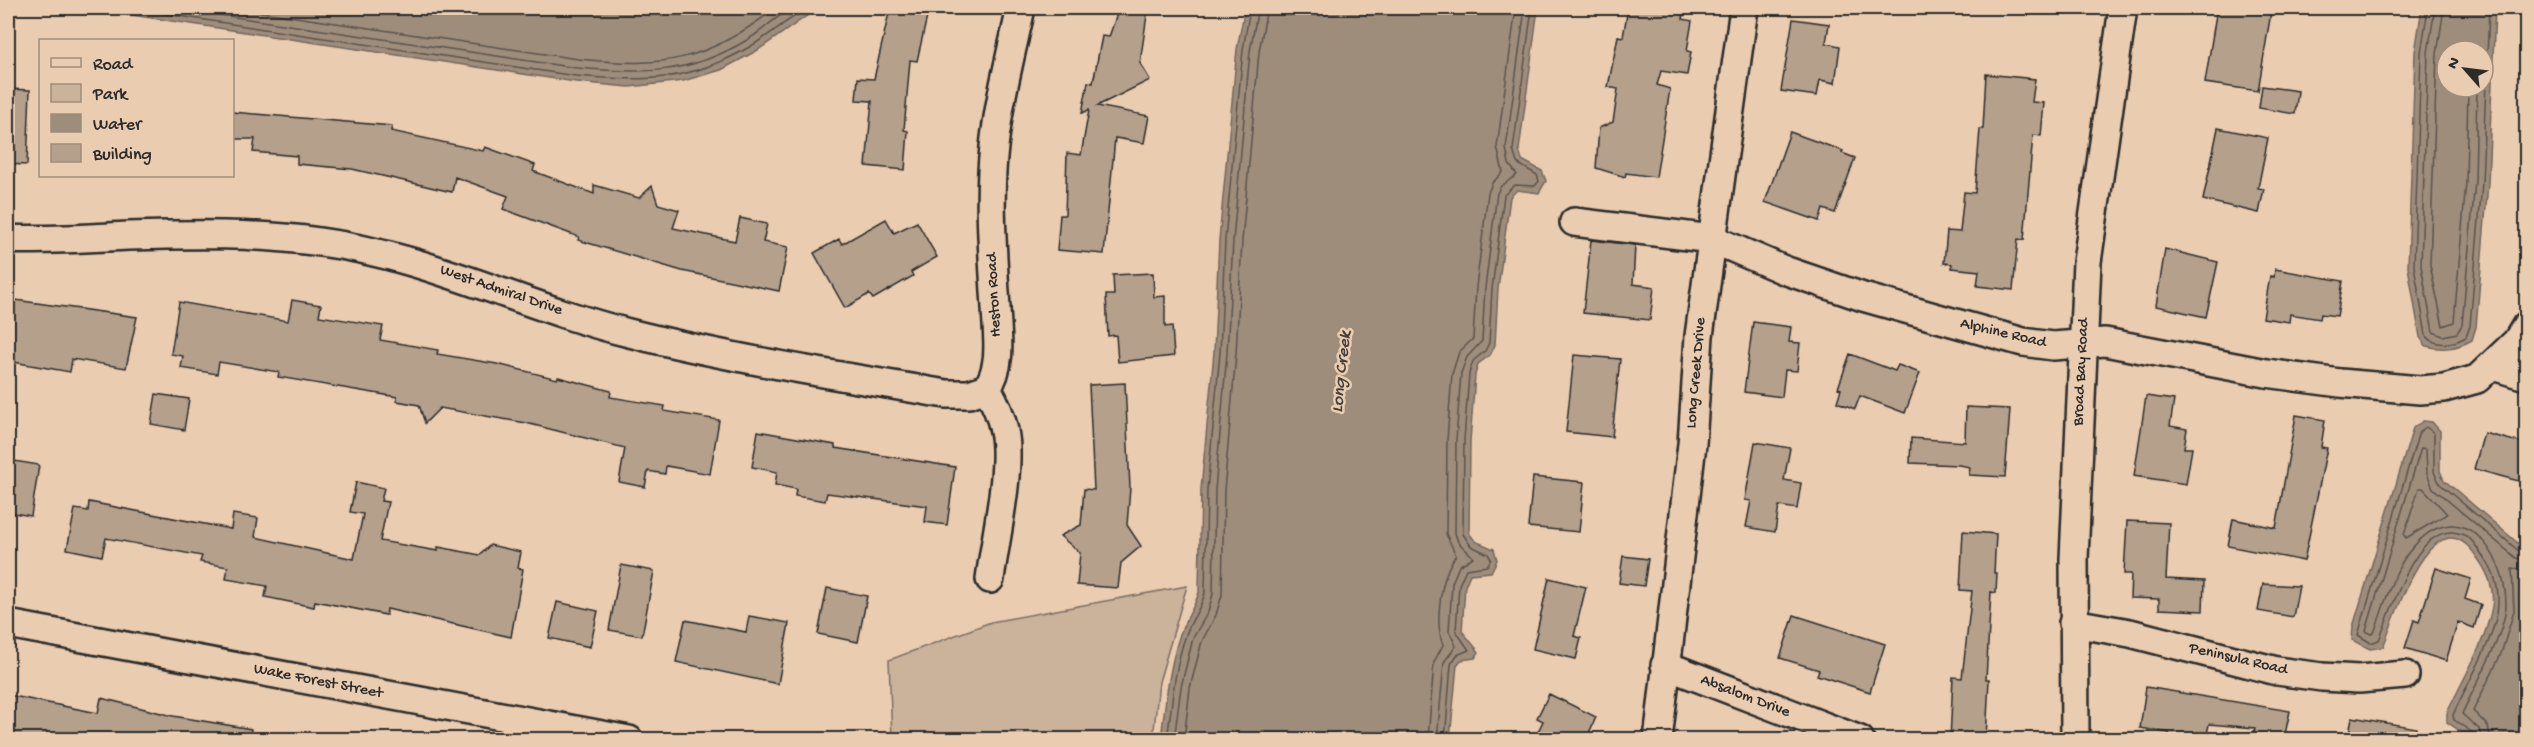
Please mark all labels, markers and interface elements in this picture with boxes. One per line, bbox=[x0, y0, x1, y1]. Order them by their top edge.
legend bbox=[39, 39, 234, 177]
north arrow bbox=[2435, 39, 2495, 99]
text: N bbox=[2444, 54, 2466, 73]
text: Road bbox=[93, 55, 134, 76]
text: Park bbox=[92, 85, 129, 106]
text: Water bbox=[93, 115, 143, 136]
text: Building bbox=[92, 145, 152, 166]
street label: Heston Road bbox=[983, 251, 1007, 338]
street label: West Admiral Drive bbox=[437, 261, 566, 321]
street label: Alphine Road bbox=[1958, 315, 2049, 353]
street label: Long Creek Drive bbox=[1683, 316, 1711, 429]
street label: Broad Bay Road bbox=[2070, 316, 2094, 427]
water label: Long Creek bbox=[1327, 328, 1357, 414]
street label: Peninsula Road bbox=[2186, 639, 2291, 681]
street label: Wake Forest Street bbox=[252, 660, 386, 704]
street label: Absalom Drive bbox=[1697, 671, 1793, 723]

